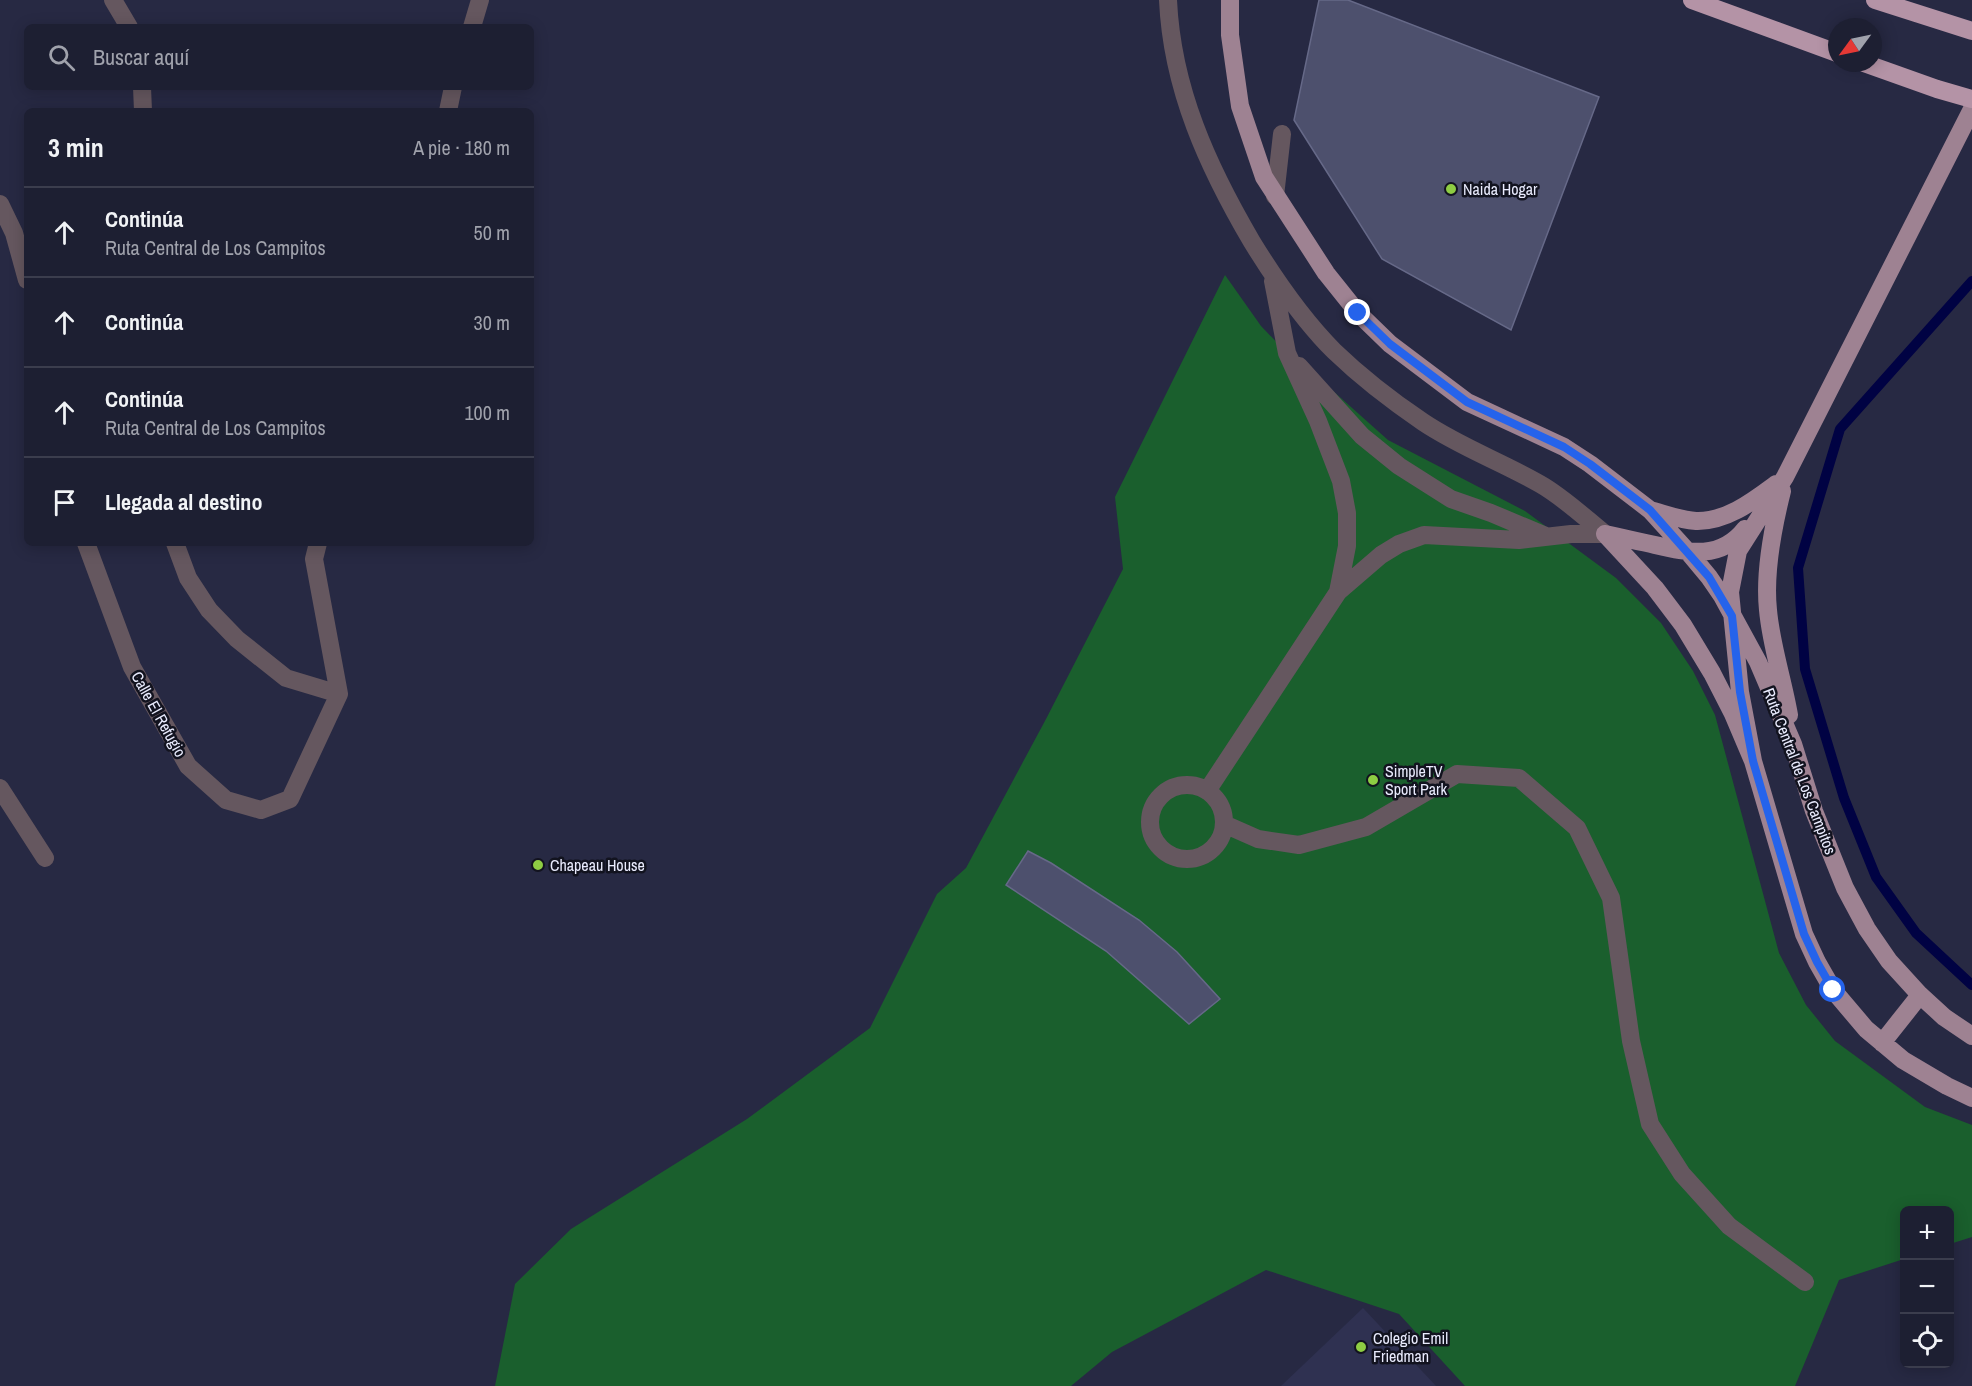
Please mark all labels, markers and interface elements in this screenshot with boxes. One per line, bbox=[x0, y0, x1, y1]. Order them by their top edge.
north arrow bbox=[1828, 18, 1882, 72]
search box bbox=[24, 24, 534, 90]
icon: search bbox=[45, 41, 78, 74]
text: Buscar aquí bbox=[93, 42, 189, 72]
text: 3 min bbox=[48, 130, 104, 165]
text: A pie · 180 m bbox=[413, 134, 510, 161]
place label: Naida Hogar bbox=[1463, 178, 1538, 200]
marker: Naida Hogar bbox=[1444, 182, 1458, 196]
text: Continúa bbox=[105, 204, 183, 234]
icon: ahead bbox=[48, 216, 81, 249]
text: 50 m bbox=[474, 219, 510, 246]
text: Ruta Central de Los Campitos bbox=[105, 234, 326, 261]
route end bbox=[1344, 299, 1370, 325]
icon: ahead bbox=[48, 306, 81, 339]
text: Continúa bbox=[105, 307, 183, 337]
text: 30 m bbox=[474, 309, 510, 336]
text: Continúa bbox=[105, 384, 183, 414]
icon: ahead bbox=[48, 396, 81, 429]
text: 100 m bbox=[464, 399, 510, 426]
text: Ruta Central de Los Campitos bbox=[105, 414, 326, 441]
icon: arrive bbox=[48, 486, 81, 519]
text: Llegada al destino bbox=[105, 487, 262, 517]
street label: Calle El Refugio bbox=[126, 667, 192, 761]
street label: Ruta Central de Los Campitos bbox=[1758, 685, 1842, 857]
place label: SimpleTV Sport Park bbox=[1385, 760, 1447, 800]
marker: SimpleTV Sport Park bbox=[1366, 773, 1380, 787]
place label: Chapeau House bbox=[550, 854, 645, 876]
marker: Chapeau House bbox=[531, 858, 545, 872]
route start bbox=[1819, 976, 1845, 1002]
map controls bbox=[1900, 1206, 1954, 1368]
button: + bbox=[1900, 1206, 1954, 1260]
button: − bbox=[1900, 1260, 1954, 1314]
button: locate bbox=[1900, 1314, 1954, 1368]
place label: Colegio Emil Friedman bbox=[1373, 1327, 1448, 1367]
marker: Colegio Emil Friedman bbox=[1354, 1340, 1368, 1354]

